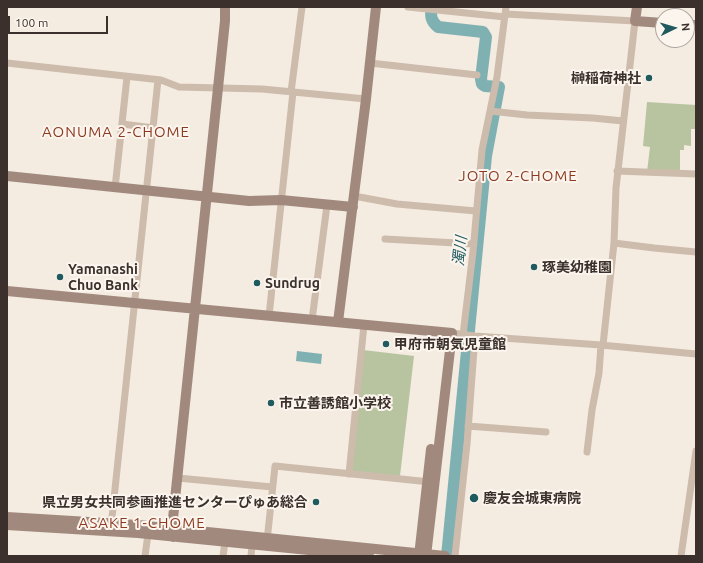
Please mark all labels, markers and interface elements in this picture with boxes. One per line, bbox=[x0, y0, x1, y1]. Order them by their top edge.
scale bar bbox=[10, 8, 110, 34]
north arrow bbox=[655, 8, 695, 48]
text: 100 m bbox=[15, 16, 48, 29]
text: N bbox=[680, 22, 692, 32]
place label: 榊稲荷神社 bbox=[571, 70, 641, 86]
marker: 榊稲荷神社 bbox=[644, 73, 654, 83]
district label: AONUMA 2-CHOME bbox=[42, 123, 190, 141]
district label: JOTO 2-CHOME bbox=[458, 167, 578, 185]
water label: 濁川 bbox=[449, 235, 471, 267]
place label: 琢美幼稚園 bbox=[542, 259, 612, 275]
place label: Yamanashi Chuo Bank bbox=[68, 261, 138, 294]
marker: 琢美幼稚園 bbox=[529, 262, 539, 272]
marker: Yamanashi Chuo Bank bbox=[55, 272, 65, 282]
place label: Sundrug bbox=[265, 275, 320, 291]
marker: Sundrug bbox=[252, 278, 262, 288]
place label: 甲府市朝気児童館 bbox=[394, 336, 506, 352]
marker: 甲府市朝気児童館 bbox=[381, 339, 391, 349]
place label: 市立善誘館小学校 bbox=[279, 395, 391, 411]
marker: 市立善誘館小学校 bbox=[266, 398, 276, 408]
place label: 慶友会城東病院 bbox=[483, 490, 581, 506]
marker: 慶友会城東病院 bbox=[468, 492, 480, 504]
place label: 県立男女共同参画推進センターぴゅあ総合 bbox=[42, 494, 308, 510]
marker: 県立男女共同参画推進センターぴゅあ総合 bbox=[311, 497, 321, 507]
district label: ASAKE 1-CHOME bbox=[78, 514, 206, 532]

